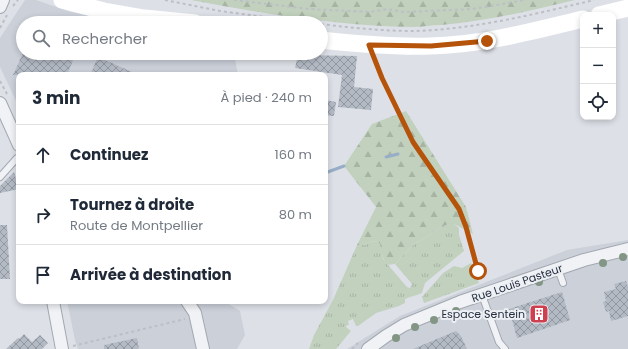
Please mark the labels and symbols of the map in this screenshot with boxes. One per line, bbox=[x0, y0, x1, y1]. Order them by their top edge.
route end bbox=[478, 32, 496, 50]
street label: Rue Louis Pasteur bbox=[469, 260, 565, 306]
route start bbox=[469, 262, 487, 280]
building icon: Espace Sentein bbox=[528, 303, 550, 325]
place label: Espace Sentein bbox=[441, 306, 525, 322]

